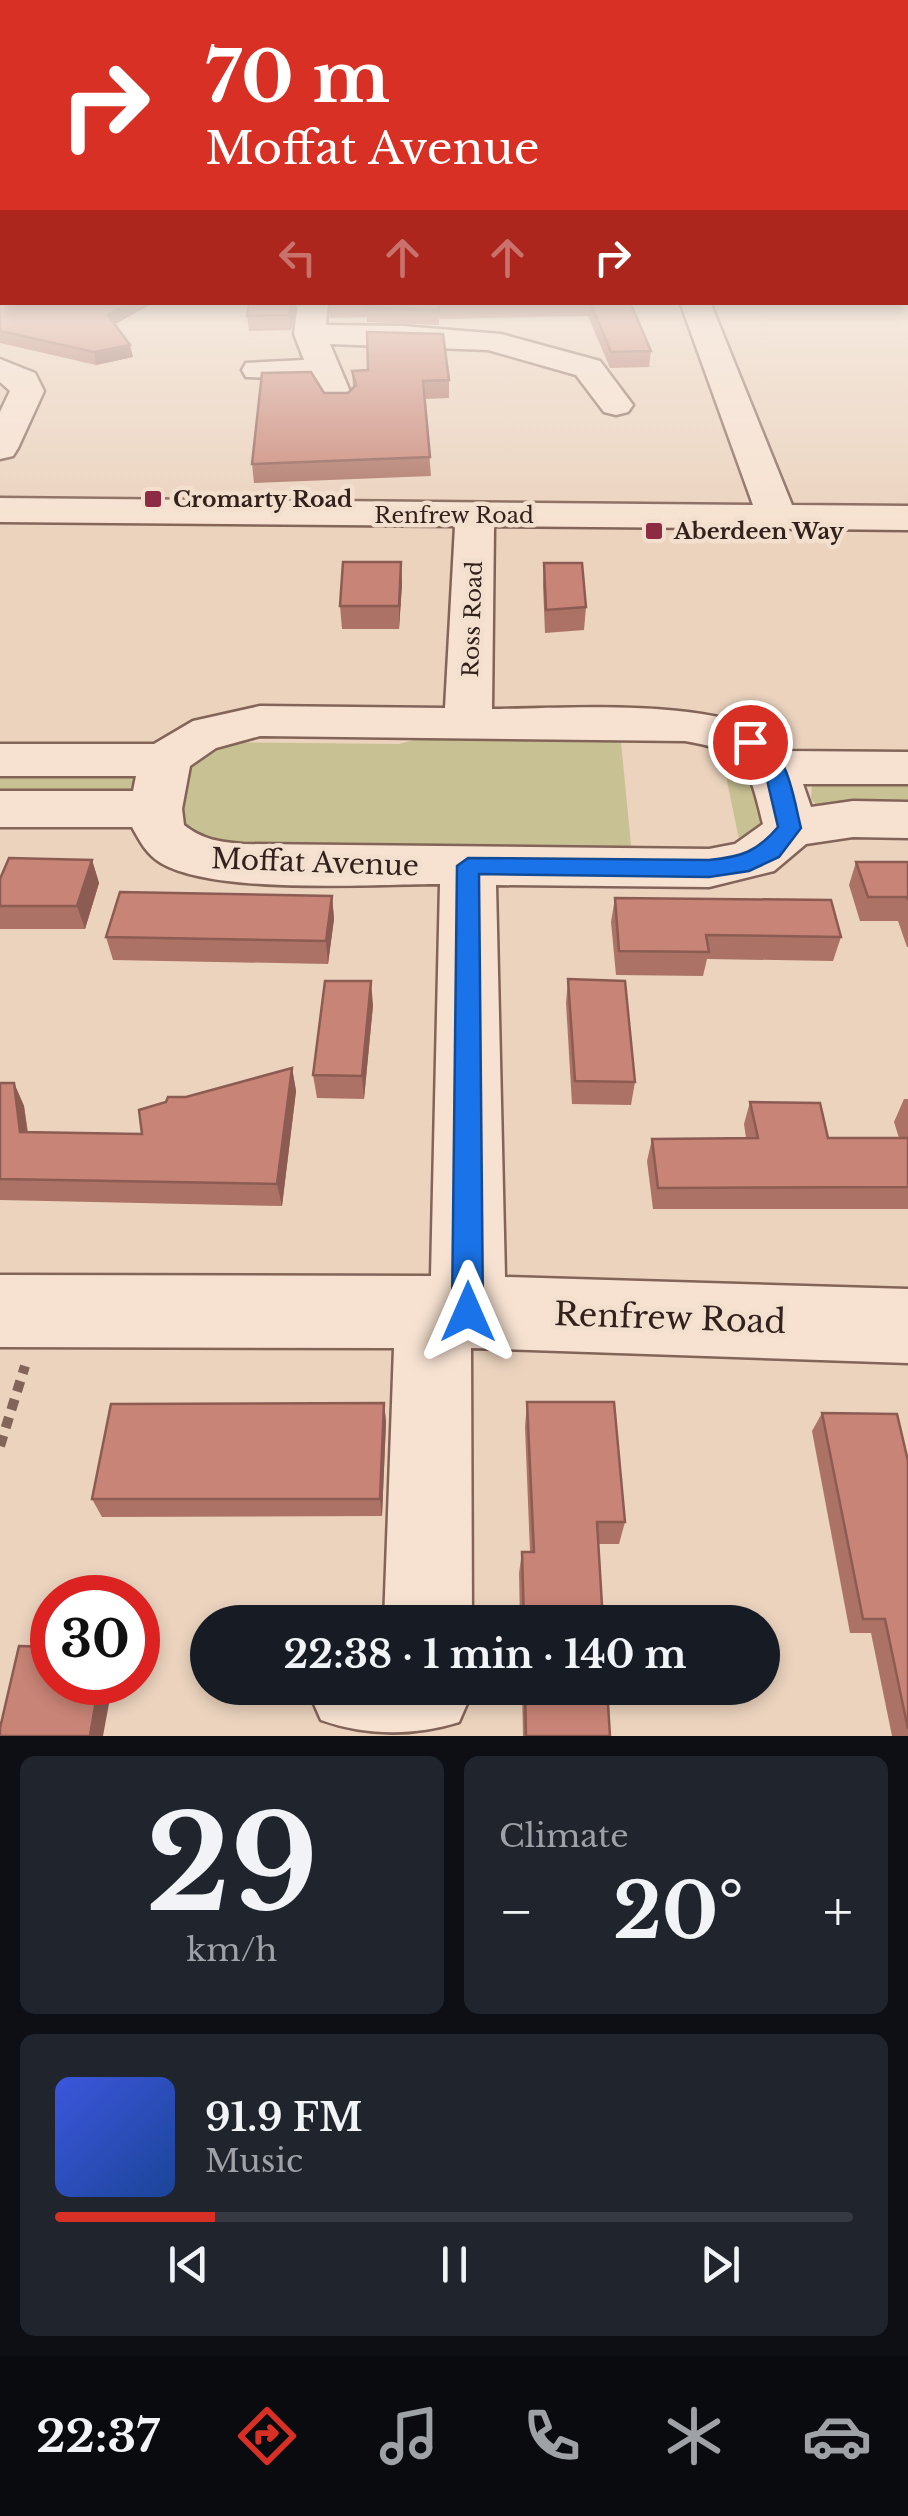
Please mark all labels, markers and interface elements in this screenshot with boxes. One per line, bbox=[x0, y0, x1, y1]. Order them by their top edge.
text: 70 m bbox=[205, 34, 390, 121]
icon: right bbox=[40, 40, 170, 170]
text: Moffat Avenue bbox=[205, 120, 540, 176]
icon: left bbox=[270, 230, 325, 285]
icon: ahead bbox=[375, 230, 430, 285]
icon: ahead bbox=[480, 230, 535, 285]
icon: right bbox=[585, 230, 640, 285]
place label: Cromarty Road bbox=[173, 486, 352, 513]
marker: Cromarty Road bbox=[142, 488, 164, 510]
street label: Renfrew Road bbox=[374, 502, 534, 529]
place label: Aberdeen Way bbox=[673, 518, 844, 545]
marker: Aberdeen Way bbox=[643, 520, 665, 542]
street label: Ross Road bbox=[457, 560, 488, 678]
pin bbox=[708, 700, 793, 785]
icon: arrive bbox=[723, 715, 778, 770]
street label: Moffat Avenue bbox=[210, 841, 420, 884]
position arrow bbox=[416, 1260, 520, 1364]
street label: Renfrew Road bbox=[553, 1294, 787, 1342]
speed limit sign: 30 bbox=[30, 1575, 160, 1705]
text: 22:38 · 1 min · 140 m bbox=[283, 1631, 687, 1678]
text: 29 bbox=[146, 1784, 318, 1945]
text: Climate bbox=[499, 1816, 628, 1856]
text: 20° bbox=[613, 1865, 744, 1958]
text: − bbox=[499, 1878, 534, 1946]
text: + bbox=[823, 1878, 853, 1946]
text: km/h bbox=[187, 1930, 277, 1970]
text: 91.9 FM bbox=[205, 2094, 362, 2141]
text: Music bbox=[205, 2141, 303, 2181]
icon: previous bbox=[161, 2237, 216, 2292]
icon: pause bbox=[427, 2237, 482, 2292]
icon: next bbox=[693, 2237, 748, 2292]
icon: directions bbox=[232, 2401, 302, 2471]
icon: music bbox=[374, 2401, 444, 2471]
icon: phone bbox=[517, 2401, 587, 2471]
icon: climate bbox=[659, 2401, 729, 2471]
icon: car bbox=[802, 2401, 872, 2471]
text: 22:37 bbox=[36, 2408, 159, 2464]

